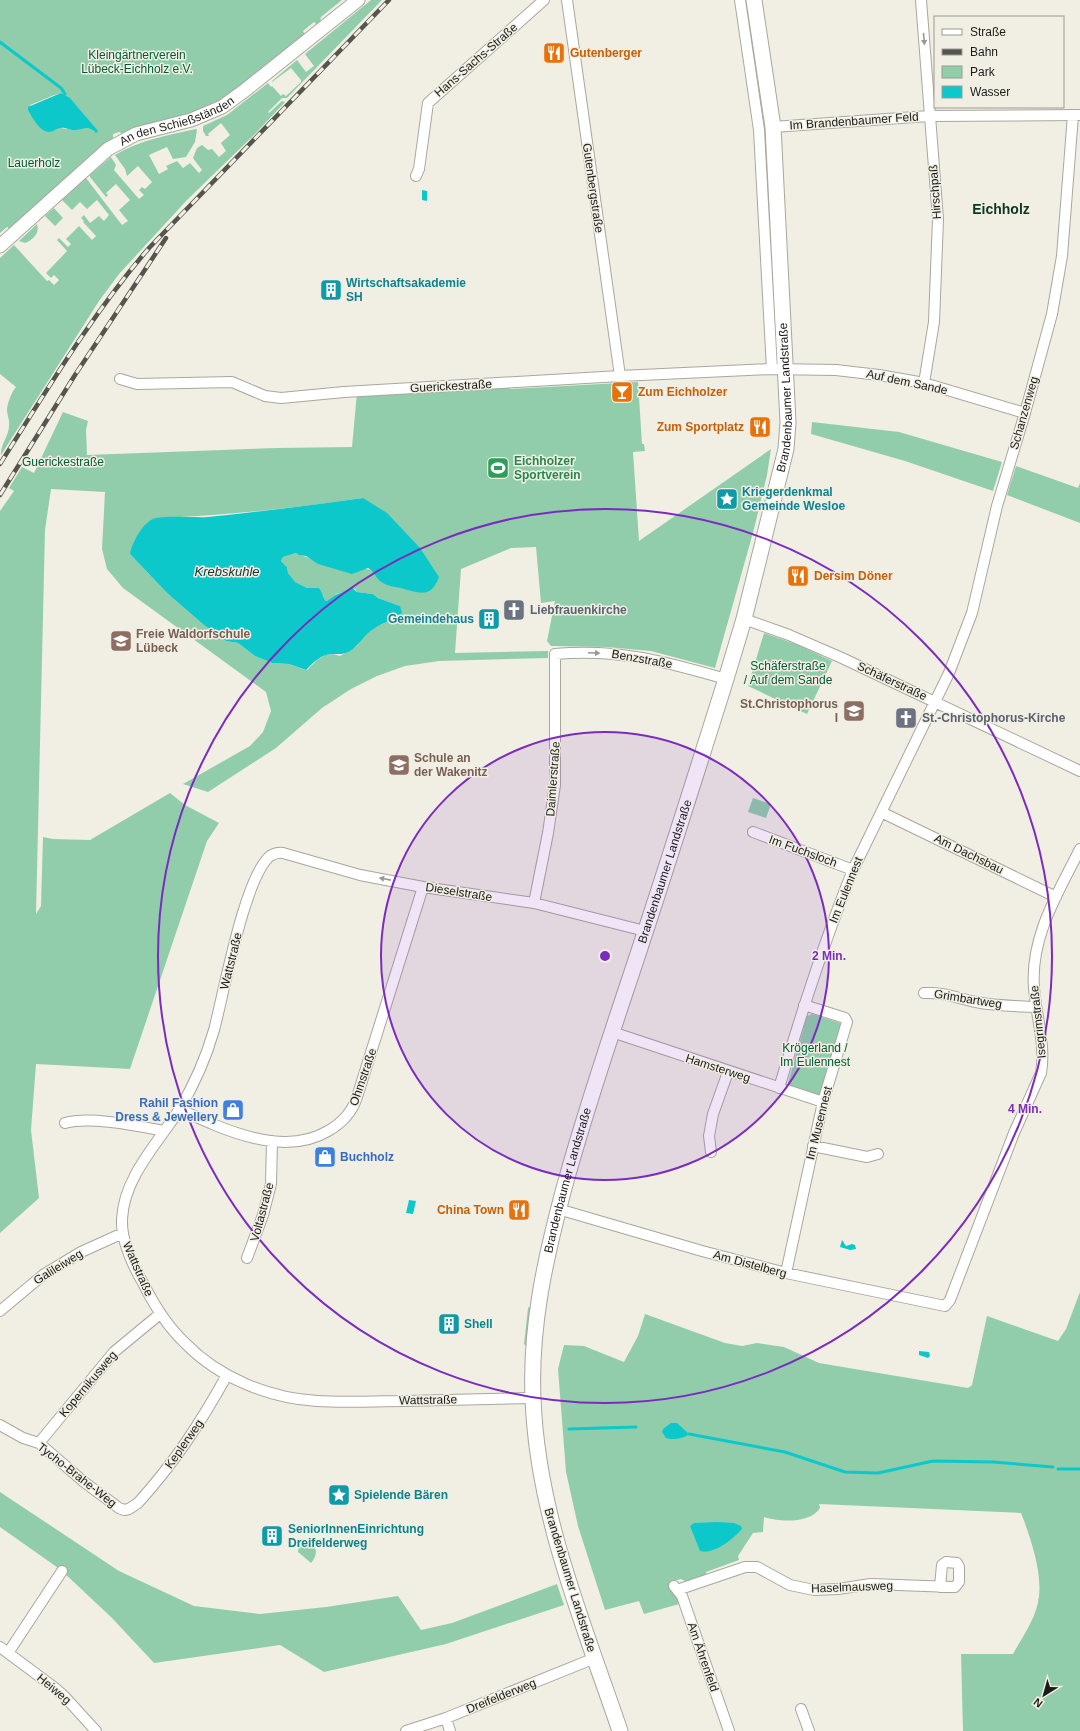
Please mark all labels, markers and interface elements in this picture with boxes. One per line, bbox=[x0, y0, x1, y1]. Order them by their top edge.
legend bbox=[934, 16, 1064, 108]
street label: Hans-Sachs-Straße bbox=[432, 20, 521, 100]
text: Straße bbox=[970, 25, 1006, 39]
one-way arrow bbox=[921, 33, 927, 45]
restaurant icon: Gutenberger bbox=[541, 40, 567, 66]
text: Bahn bbox=[970, 45, 998, 59]
place label: Gutenberger bbox=[570, 46, 642, 60]
park label: Kleingärtnerverein Lübeck-Eichholz e.V. bbox=[81, 48, 193, 76]
text: Park bbox=[970, 65, 996, 79]
text: Wasser bbox=[970, 85, 1010, 99]
street label: An den Schießständen bbox=[117, 93, 237, 149]
street label: Im Brandenbaumer Feld bbox=[789, 110, 919, 132]
street label: Gutenbergstraße bbox=[580, 142, 606, 234]
park label: Lauerholz bbox=[8, 156, 60, 170]
street label: Hirschpaß bbox=[926, 164, 944, 220]
district label: Eichholz bbox=[972, 201, 1030, 217]
place label: Wirtschaftsakademie SH bbox=[346, 276, 466, 304]
building icon: Wirtschaftsakademie SH bbox=[318, 277, 344, 303]
street label: Brandenbaumer Landstraße bbox=[773, 322, 795, 474]
street label: Auf dem Sande bbox=[865, 367, 949, 398]
street label: Schanzenweg bbox=[1007, 375, 1041, 451]
street label: Guerickestraße bbox=[410, 377, 493, 395]
bar icon: Zum Eichholzer bbox=[609, 379, 635, 405]
place label: Zum Eichholzer bbox=[638, 385, 728, 399]
restaurant icon: Zum Sportplatz bbox=[747, 414, 773, 440]
place label: Zum Sportplatz bbox=[657, 420, 744, 434]
place label: Eichholzer Sportverein bbox=[514, 454, 581, 482]
park label: Guerickestraße bbox=[22, 455, 104, 469]
sports icon: Eichholzer Sportverein bbox=[485, 455, 511, 481]
place label: Kriegerdenkmal Gemeinde Wesloe bbox=[742, 485, 845, 513]
place icon: Kriegerdenkmal Gemeinde Wesloe bbox=[714, 486, 740, 512]
restaurant icon: Dersim Döner bbox=[785, 563, 811, 589]
water label: Krebskuhle bbox=[194, 564, 260, 579]
place label: Dersim Döner bbox=[814, 569, 893, 583]
church icon: Liebfrauenkirche bbox=[501, 597, 527, 623]
place label: Liebfrauenkirche bbox=[530, 603, 627, 617]
building icon: Gemeindehaus bbox=[476, 606, 502, 632]
place label: Gemeindehaus bbox=[388, 612, 474, 626]
place label: Freie Waldorfschule Lübeck bbox=[136, 627, 251, 655]
school or university icon: Freie Waldorfschule Lübeck bbox=[108, 628, 134, 654]
street label: Benzstraße bbox=[611, 647, 674, 671]
one-way arrow bbox=[588, 649, 600, 656]
park label: Schäferstraße / Auf dem Sande bbox=[744, 659, 833, 687]
street label: Schäferstraße bbox=[855, 659, 929, 703]
place label: St.Christophorus I bbox=[740, 697, 838, 725]
school or university icon: St.Christophorus I bbox=[841, 698, 867, 724]
church icon: St.-Christophorus-Kirche bbox=[893, 705, 919, 731]
place label: St.-Christophorus-Kirche bbox=[922, 711, 1066, 725]
street label: Daimlerstraße bbox=[543, 741, 563, 817]
place label: Schule an der Wakenitz bbox=[414, 751, 488, 779]
school or university icon: Schule an der Wakenitz bbox=[386, 752, 412, 778]
street label: Brandenbaumer Landstraße bbox=[635, 797, 695, 945]
street label: Am Dachsbau bbox=[932, 831, 1006, 877]
street label: Im Fuchsloch bbox=[767, 832, 839, 870]
street label: Im Eulennest bbox=[826, 854, 866, 925]
one-way arrow bbox=[379, 876, 391, 882]
street label: Dieselstraße bbox=[425, 880, 494, 904]
street label: Wattstraße bbox=[217, 931, 245, 991]
centre of rings bbox=[598, 949, 612, 963]
text: 2 Min. bbox=[812, 949, 846, 963]
street label: Isegrimstraße bbox=[1027, 984, 1049, 1059]
street label: Grimbartweg bbox=[933, 987, 1003, 1011]
park label: Krögerland / Im Eulennest bbox=[780, 1041, 851, 1069]
street label: Ohmstraße bbox=[347, 1046, 379, 1108]
street label: Hamsterweg bbox=[684, 1051, 752, 1085]
street label: Im Musennest bbox=[803, 1084, 835, 1161]
place label: Rahil Fashion Dress & Jewellery bbox=[115, 1096, 218, 1124]
shop icon: Rahil Fashion Dress & Jewellery bbox=[220, 1097, 246, 1123]
text: 4 Min. bbox=[1008, 1102, 1042, 1116]
street label: Brandenbaumer Landstraße bbox=[541, 1106, 594, 1254]
shop icon: Buchholz bbox=[312, 1144, 338, 1170]
place label: Buchholz bbox=[340, 1150, 394, 1164]
street label: Voltastraße bbox=[247, 1181, 277, 1243]
restaurant icon: China Town bbox=[506, 1197, 532, 1223]
place label: China Town bbox=[437, 1203, 504, 1217]
street label: Wattstraße bbox=[120, 1240, 156, 1299]
street label: Galileiweg bbox=[31, 1246, 85, 1288]
street label: Am Distelberg bbox=[712, 1247, 788, 1281]
building icon: Shell bbox=[436, 1311, 462, 1337]
place label: Shell bbox=[464, 1317, 493, 1331]
street label: Kopernikusweg bbox=[56, 1348, 120, 1420]
street label: Wattstraße bbox=[399, 1392, 458, 1408]
street label: Keplerweg bbox=[162, 1417, 206, 1471]
street label: Tycho-Brahe-Weg bbox=[35, 1440, 119, 1510]
place icon: Spielende Bären bbox=[326, 1482, 352, 1508]
place label: Spielende Bären bbox=[354, 1488, 448, 1502]
street label: Brandenbaumer Landstraße bbox=[541, 1506, 599, 1654]
place label: SeniorInnenEinrichtung Dreifelderweg bbox=[288, 1522, 424, 1550]
building icon: SeniorInnenEinrichtung Dreifelderweg bbox=[259, 1523, 285, 1549]
street label: Haselmausweg bbox=[811, 1579, 893, 1595]
street label: Am Ährenfeld bbox=[685, 1620, 721, 1694]
street label: Heiweg bbox=[34, 1671, 74, 1707]
north arrow bbox=[1024, 1675, 1064, 1715]
street label: Dreifelderweg bbox=[464, 1676, 538, 1716]
text: N bbox=[1031, 1696, 1045, 1710]

